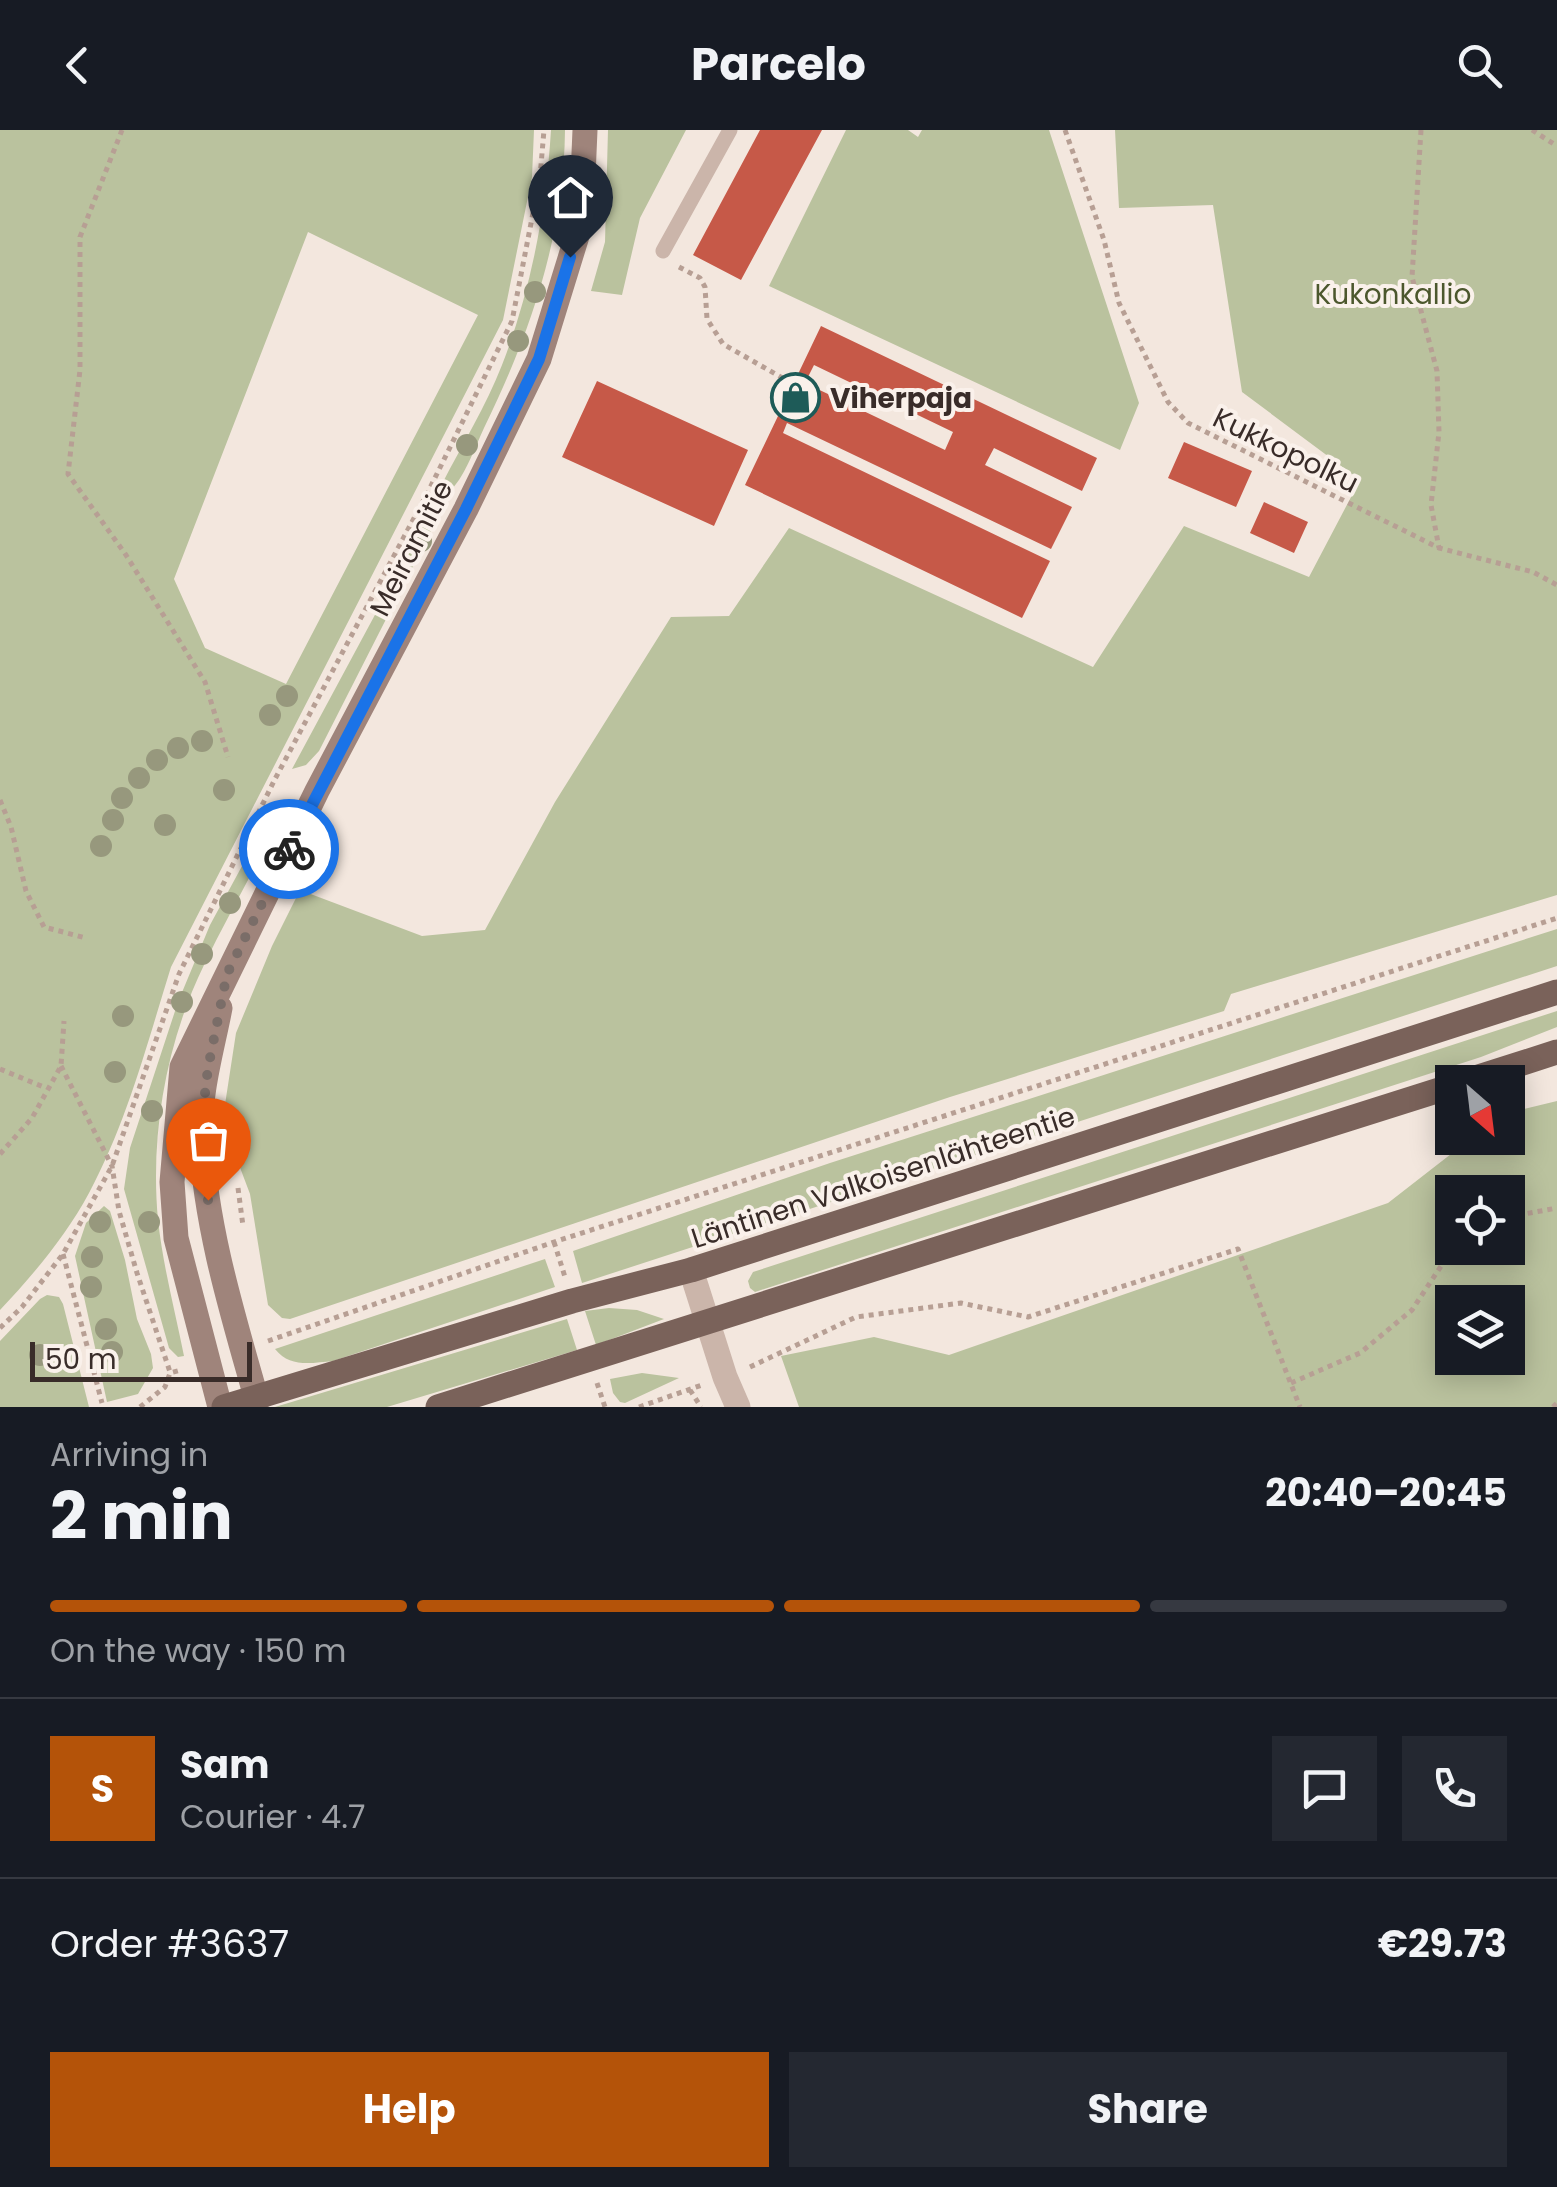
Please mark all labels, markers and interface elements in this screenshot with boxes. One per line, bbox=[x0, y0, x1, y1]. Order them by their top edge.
text: Parcelo bbox=[691, 33, 866, 96]
icon: back bbox=[50, 38, 105, 93]
icon: search bbox=[1452, 38, 1507, 93]
pin bbox=[528, 155, 613, 258]
icon: home bbox=[543, 170, 598, 225]
park label: Kukonkallio bbox=[1315, 275, 1471, 314]
shop icon: Viherpaja bbox=[769, 372, 821, 424]
place label: Viherpaja bbox=[830, 379, 972, 418]
street label: Kukkopolku bbox=[1206, 398, 1365, 503]
street label: Meiramitie bbox=[360, 473, 462, 623]
courier bbox=[239, 799, 339, 899]
icon: bike bbox=[262, 822, 317, 877]
north arrow bbox=[1435, 1065, 1525, 1155]
map controls bbox=[1435, 1065, 1525, 1375]
street label: Läntinen Valkoisenlähteentie bbox=[686, 1097, 1080, 1258]
pin bbox=[166, 1098, 251, 1201]
icon: bag bbox=[181, 1113, 236, 1168]
button: locate bbox=[1435, 1175, 1525, 1265]
button: layers bbox=[1435, 1285, 1525, 1375]
scale bar bbox=[30, 1337, 252, 1382]
text: 50 m bbox=[45, 1340, 116, 1379]
text: Arriving in bbox=[50, 1432, 208, 1477]
text: 20:40–20:45 bbox=[1265, 1466, 1507, 1519]
text: 2 min bbox=[50, 1471, 233, 1562]
text: On the way · 150 m bbox=[50, 1628, 346, 1673]
button: chat bbox=[1272, 1736, 1377, 1841]
button: phone bbox=[1402, 1736, 1507, 1841]
text: Sam bbox=[180, 1738, 269, 1791]
text: S bbox=[91, 1762, 114, 1815]
text: Courier · 4.7 bbox=[180, 1794, 365, 1839]
text: Order #3637 bbox=[50, 1917, 289, 1970]
text: €29.73 bbox=[1378, 1917, 1507, 1970]
button: Help bbox=[50, 2052, 769, 2167]
button: Share bbox=[789, 2052, 1507, 2167]

